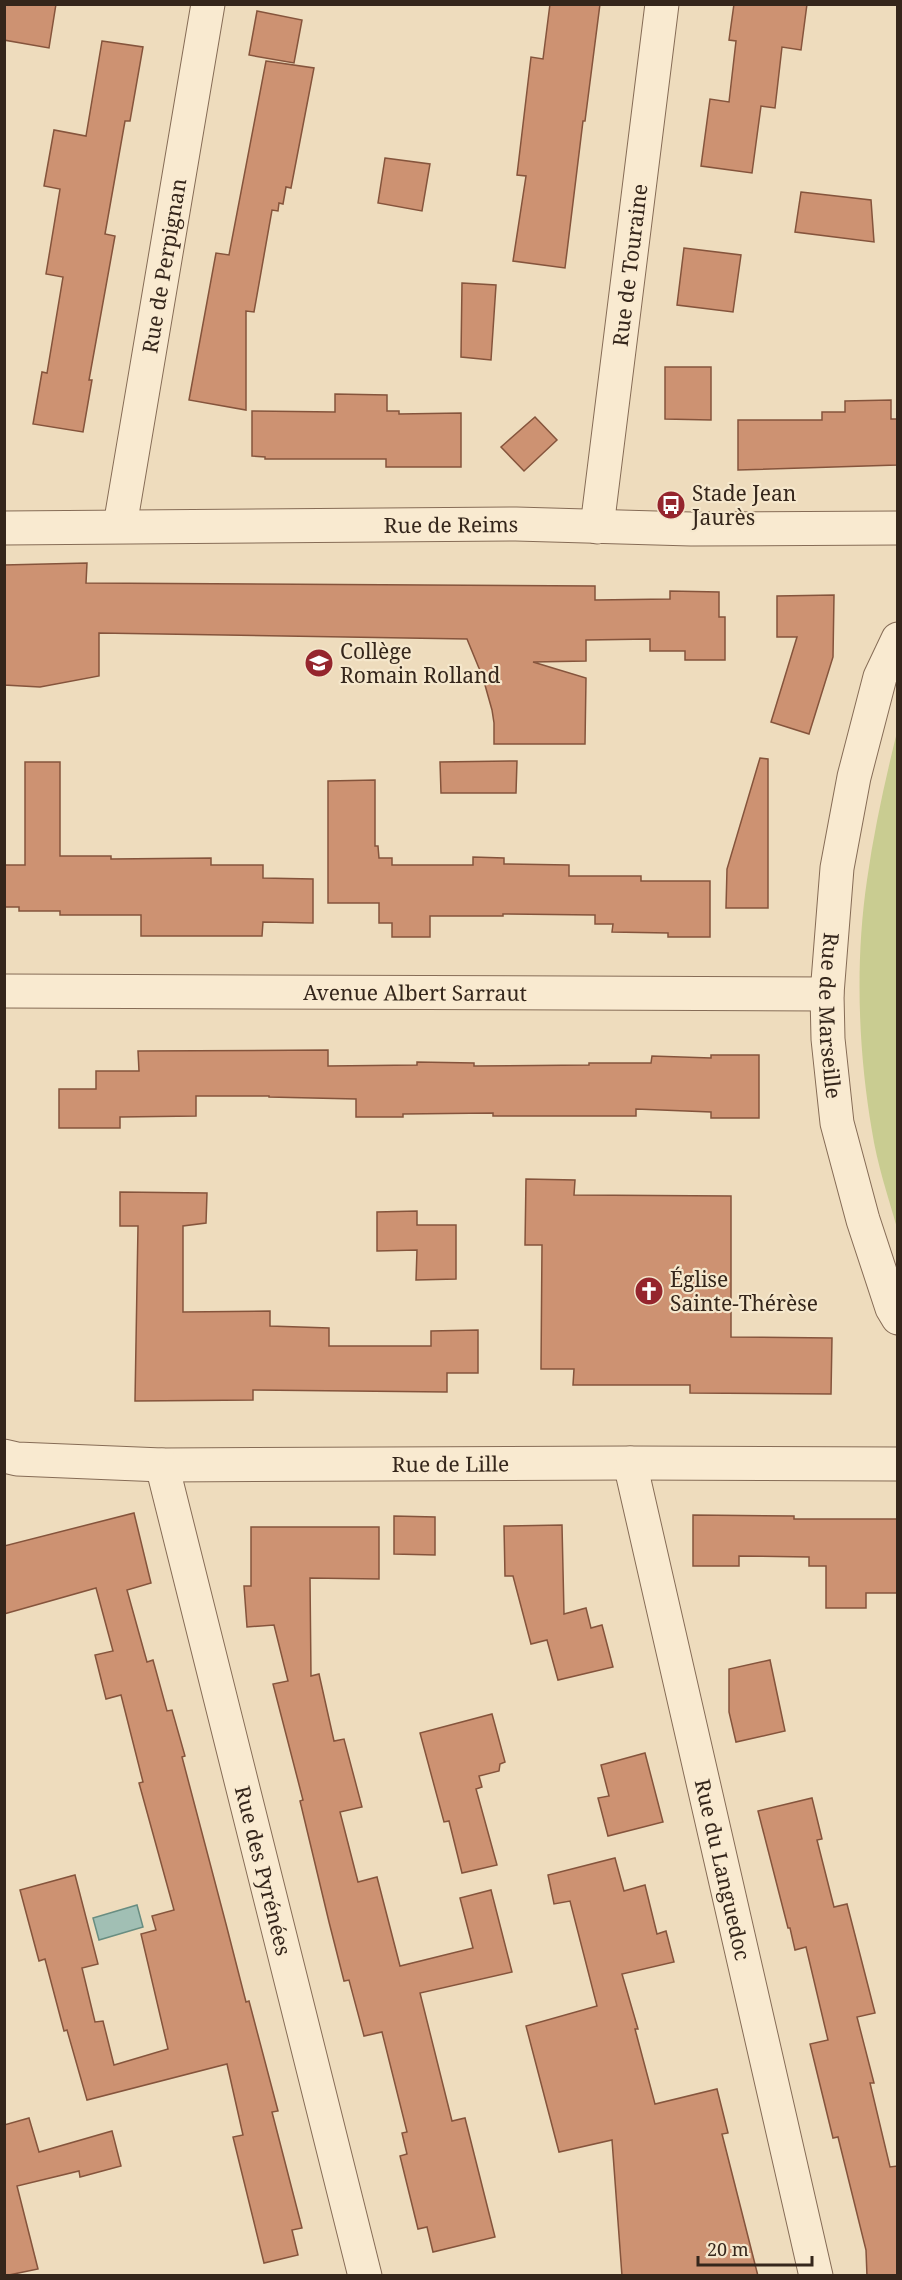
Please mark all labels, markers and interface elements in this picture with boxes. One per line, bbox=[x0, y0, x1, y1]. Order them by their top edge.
street label: Rue de Perpignan bbox=[135, 176, 192, 355]
street label: Rue de Touraine bbox=[606, 182, 654, 348]
place label: Stade Jean Jaurès bbox=[691, 479, 796, 531]
bus stop icon: Stade Jean Jaurès bbox=[655, 489, 687, 521]
street label: Rue de Reims bbox=[384, 510, 518, 539]
place label: Collège Romain Rolland bbox=[340, 637, 501, 689]
school or university icon: Collège Romain Rolland bbox=[303, 647, 335, 679]
street label: Rue de Marseille bbox=[813, 931, 848, 1100]
street label: Avenue Albert Sarraut bbox=[303, 978, 527, 1007]
place label: Église Sainte-Thérèse bbox=[670, 1265, 818, 1317]
church icon: Église Sainte-Thérèse bbox=[633, 1275, 665, 1307]
street label: Rue de Lille bbox=[392, 1450, 509, 1478]
street label: Rue du Languedoc bbox=[689, 1776, 757, 1963]
street label: Rue des Pyrénées bbox=[229, 1783, 298, 1958]
scale bar bbox=[698, 2229, 812, 2267]
text: 20 m bbox=[707, 2237, 749, 2261]

